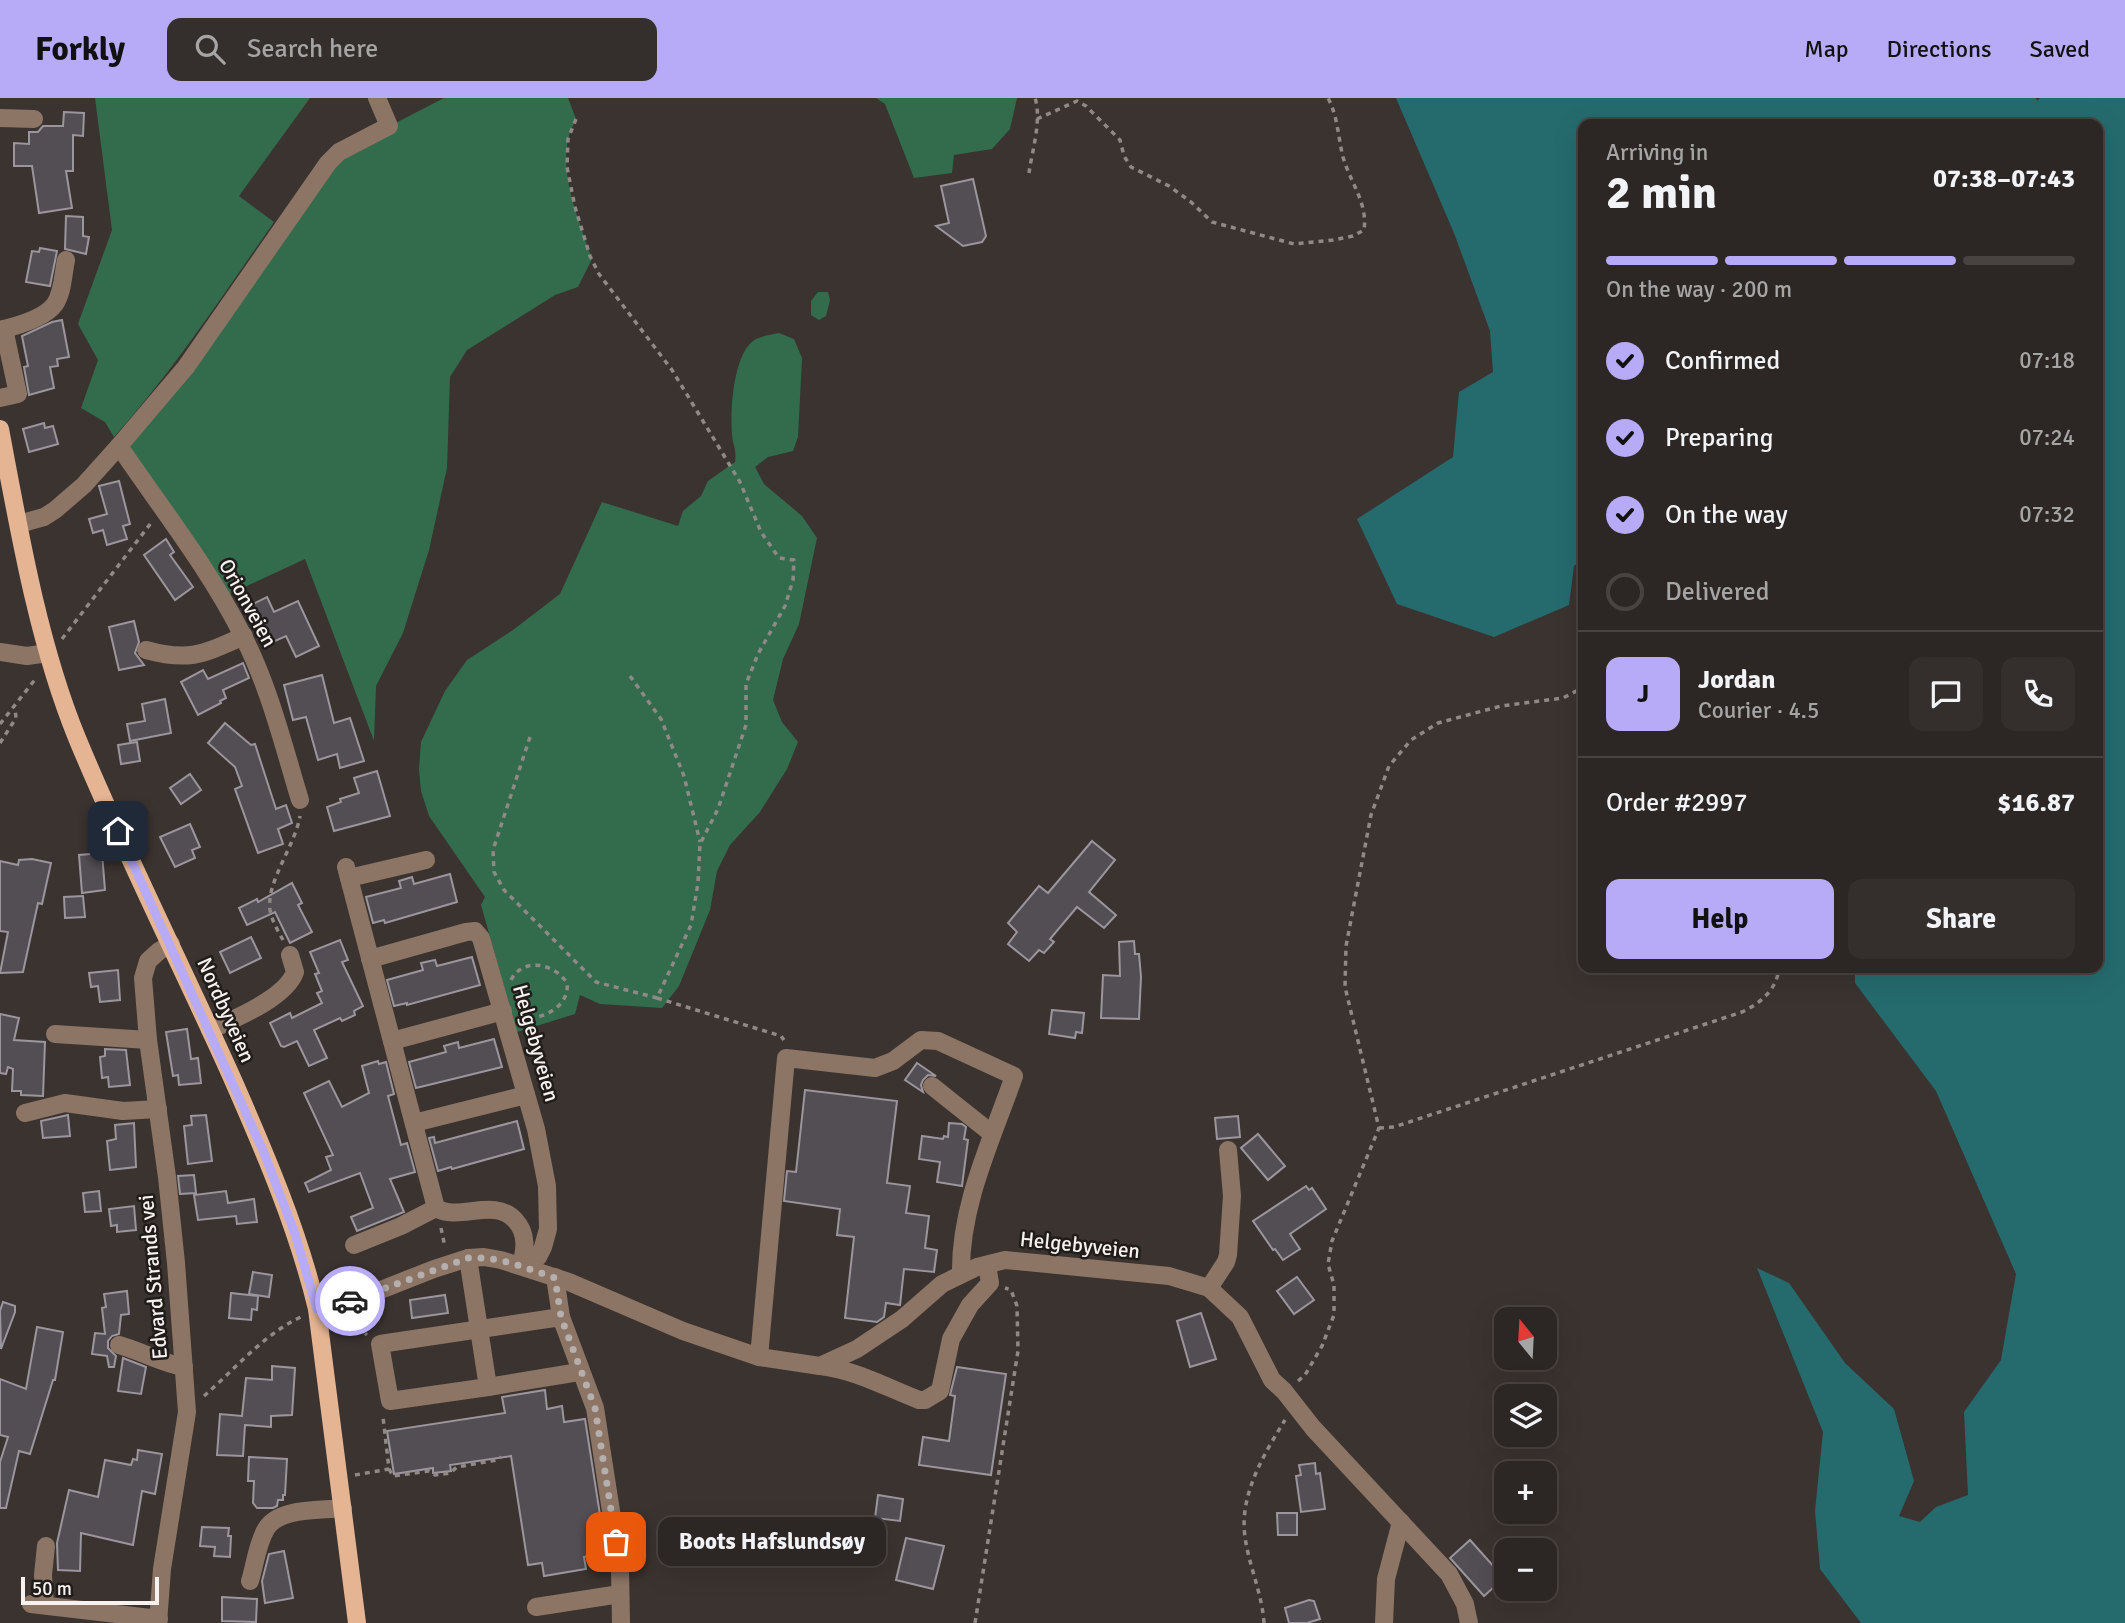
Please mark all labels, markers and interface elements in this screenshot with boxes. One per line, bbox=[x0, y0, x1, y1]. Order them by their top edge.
search box bbox=[167, 18, 657, 81]
text: Forkly bbox=[35, 29, 125, 70]
icon: search bbox=[191, 30, 229, 68]
text: Search here bbox=[247, 33, 378, 65]
text: Map bbox=[1804, 34, 1849, 64]
text: Directions bbox=[1887, 34, 1992, 64]
text: Saved bbox=[2030, 34, 2090, 64]
text: Arriving in bbox=[1606, 138, 1708, 167]
text: 07:38–07:43 bbox=[1933, 163, 2075, 195]
text: 2 min bbox=[1606, 165, 1717, 221]
text: On the way · 200 m bbox=[1606, 275, 1792, 304]
icon: check bbox=[1606, 342, 1644, 380]
text: Confirmed bbox=[1665, 345, 1780, 377]
text: 07:18 bbox=[2019, 346, 2075, 375]
icon: check bbox=[1606, 419, 1644, 457]
text: Preparing bbox=[1665, 422, 1773, 454]
text: 07:24 bbox=[2019, 423, 2075, 452]
icon: check bbox=[1606, 496, 1644, 534]
text: On the way bbox=[1665, 499, 1788, 531]
text: 07:32 bbox=[2019, 500, 2075, 529]
street label: Orionveien bbox=[213, 554, 283, 652]
text: Delivered bbox=[1665, 576, 1770, 608]
button: chat bbox=[1909, 657, 1983, 731]
button: phone bbox=[2001, 657, 2075, 731]
text: Jordan bbox=[1698, 664, 1775, 696]
text: J bbox=[1637, 678, 1649, 710]
text: Courier · 4.5 bbox=[1698, 696, 1819, 725]
text: Order #2997 bbox=[1606, 787, 1747, 819]
text: $16.87 bbox=[1997, 787, 2075, 819]
pin bbox=[88, 801, 148, 861]
icon: home bbox=[99, 812, 137, 850]
button: Help bbox=[1606, 879, 1834, 959]
button: Share bbox=[1848, 879, 2075, 959]
street label: Nordbyveien bbox=[191, 953, 261, 1067]
street label: Helgebyveien bbox=[507, 981, 565, 1105]
street label: Edvard Strands vei bbox=[133, 1194, 173, 1360]
street label: Helgebyveien bbox=[1019, 1226, 1141, 1264]
courier bbox=[315, 1266, 385, 1336]
icon: car bbox=[331, 1282, 369, 1320]
north arrow bbox=[1494, 1307, 1558, 1370]
map controls bbox=[1494, 1307, 1557, 1601]
button: layers bbox=[1494, 1384, 1557, 1447]
button: + bbox=[1494, 1461, 1557, 1524]
pin bbox=[586, 1512, 646, 1572]
callout: Boots Hafslundsøy bbox=[658, 1518, 886, 1566]
icon: bag bbox=[597, 1523, 635, 1561]
text: Boots Hafslundsøy bbox=[679, 1527, 865, 1556]
button: − bbox=[1494, 1538, 1557, 1601]
scale bar bbox=[21, 1574, 159, 1606]
text: 50 m bbox=[32, 1577, 72, 1601]

